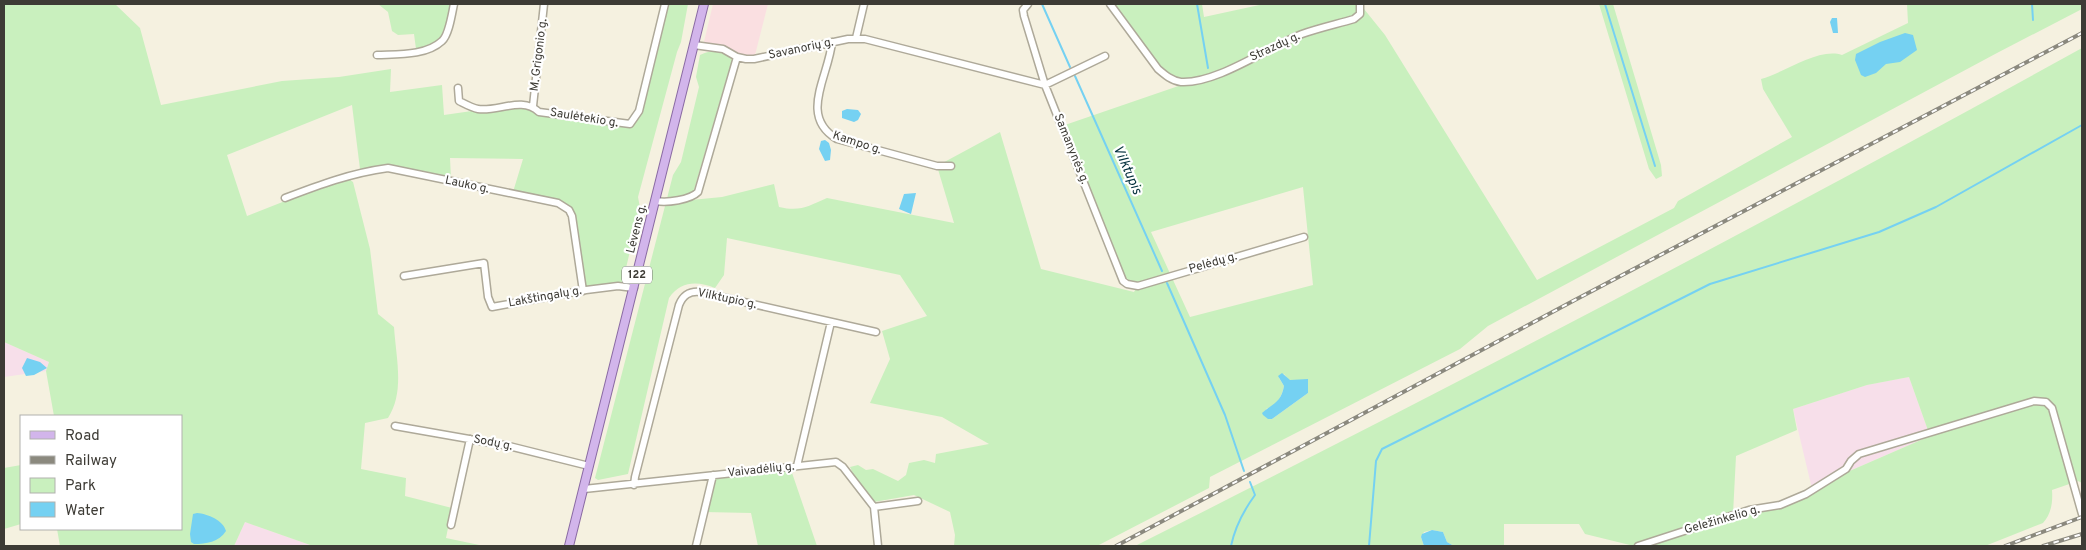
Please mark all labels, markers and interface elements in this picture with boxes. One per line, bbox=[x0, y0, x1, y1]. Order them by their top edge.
street label: M. Grigonio g. bbox=[527, 17, 551, 92]
street label: Strazdų g. bbox=[1247, 28, 1303, 66]
street label: Savanorių g. bbox=[767, 34, 835, 64]
street label: Saulėtekio g. bbox=[549, 105, 620, 131]
street label: Samanynės g. bbox=[1050, 111, 1093, 187]
street label: Kampo g. bbox=[831, 128, 884, 158]
water label: Vilktupis bbox=[1109, 143, 1146, 198]
street label: Lauko g. bbox=[443, 173, 491, 198]
street label: Lėvens g. bbox=[623, 202, 651, 255]
street label: Pelėdų g. bbox=[1187, 248, 1239, 278]
road number: 122 bbox=[622, 266, 652, 284]
street label: Lakštingalų g. bbox=[507, 283, 583, 311]
street label: Vilktupio g. bbox=[696, 285, 758, 313]
legend bbox=[20, 415, 182, 530]
text: Road bbox=[65, 427, 100, 446]
street label: Sodų g. bbox=[472, 431, 514, 455]
text: Railway bbox=[65, 452, 117, 471]
street label: Vaivadėlių g. bbox=[727, 459, 796, 481]
text: Park bbox=[65, 477, 96, 496]
text: Water bbox=[65, 502, 105, 521]
street label: Geležinkelio g. bbox=[1682, 502, 1762, 538]

